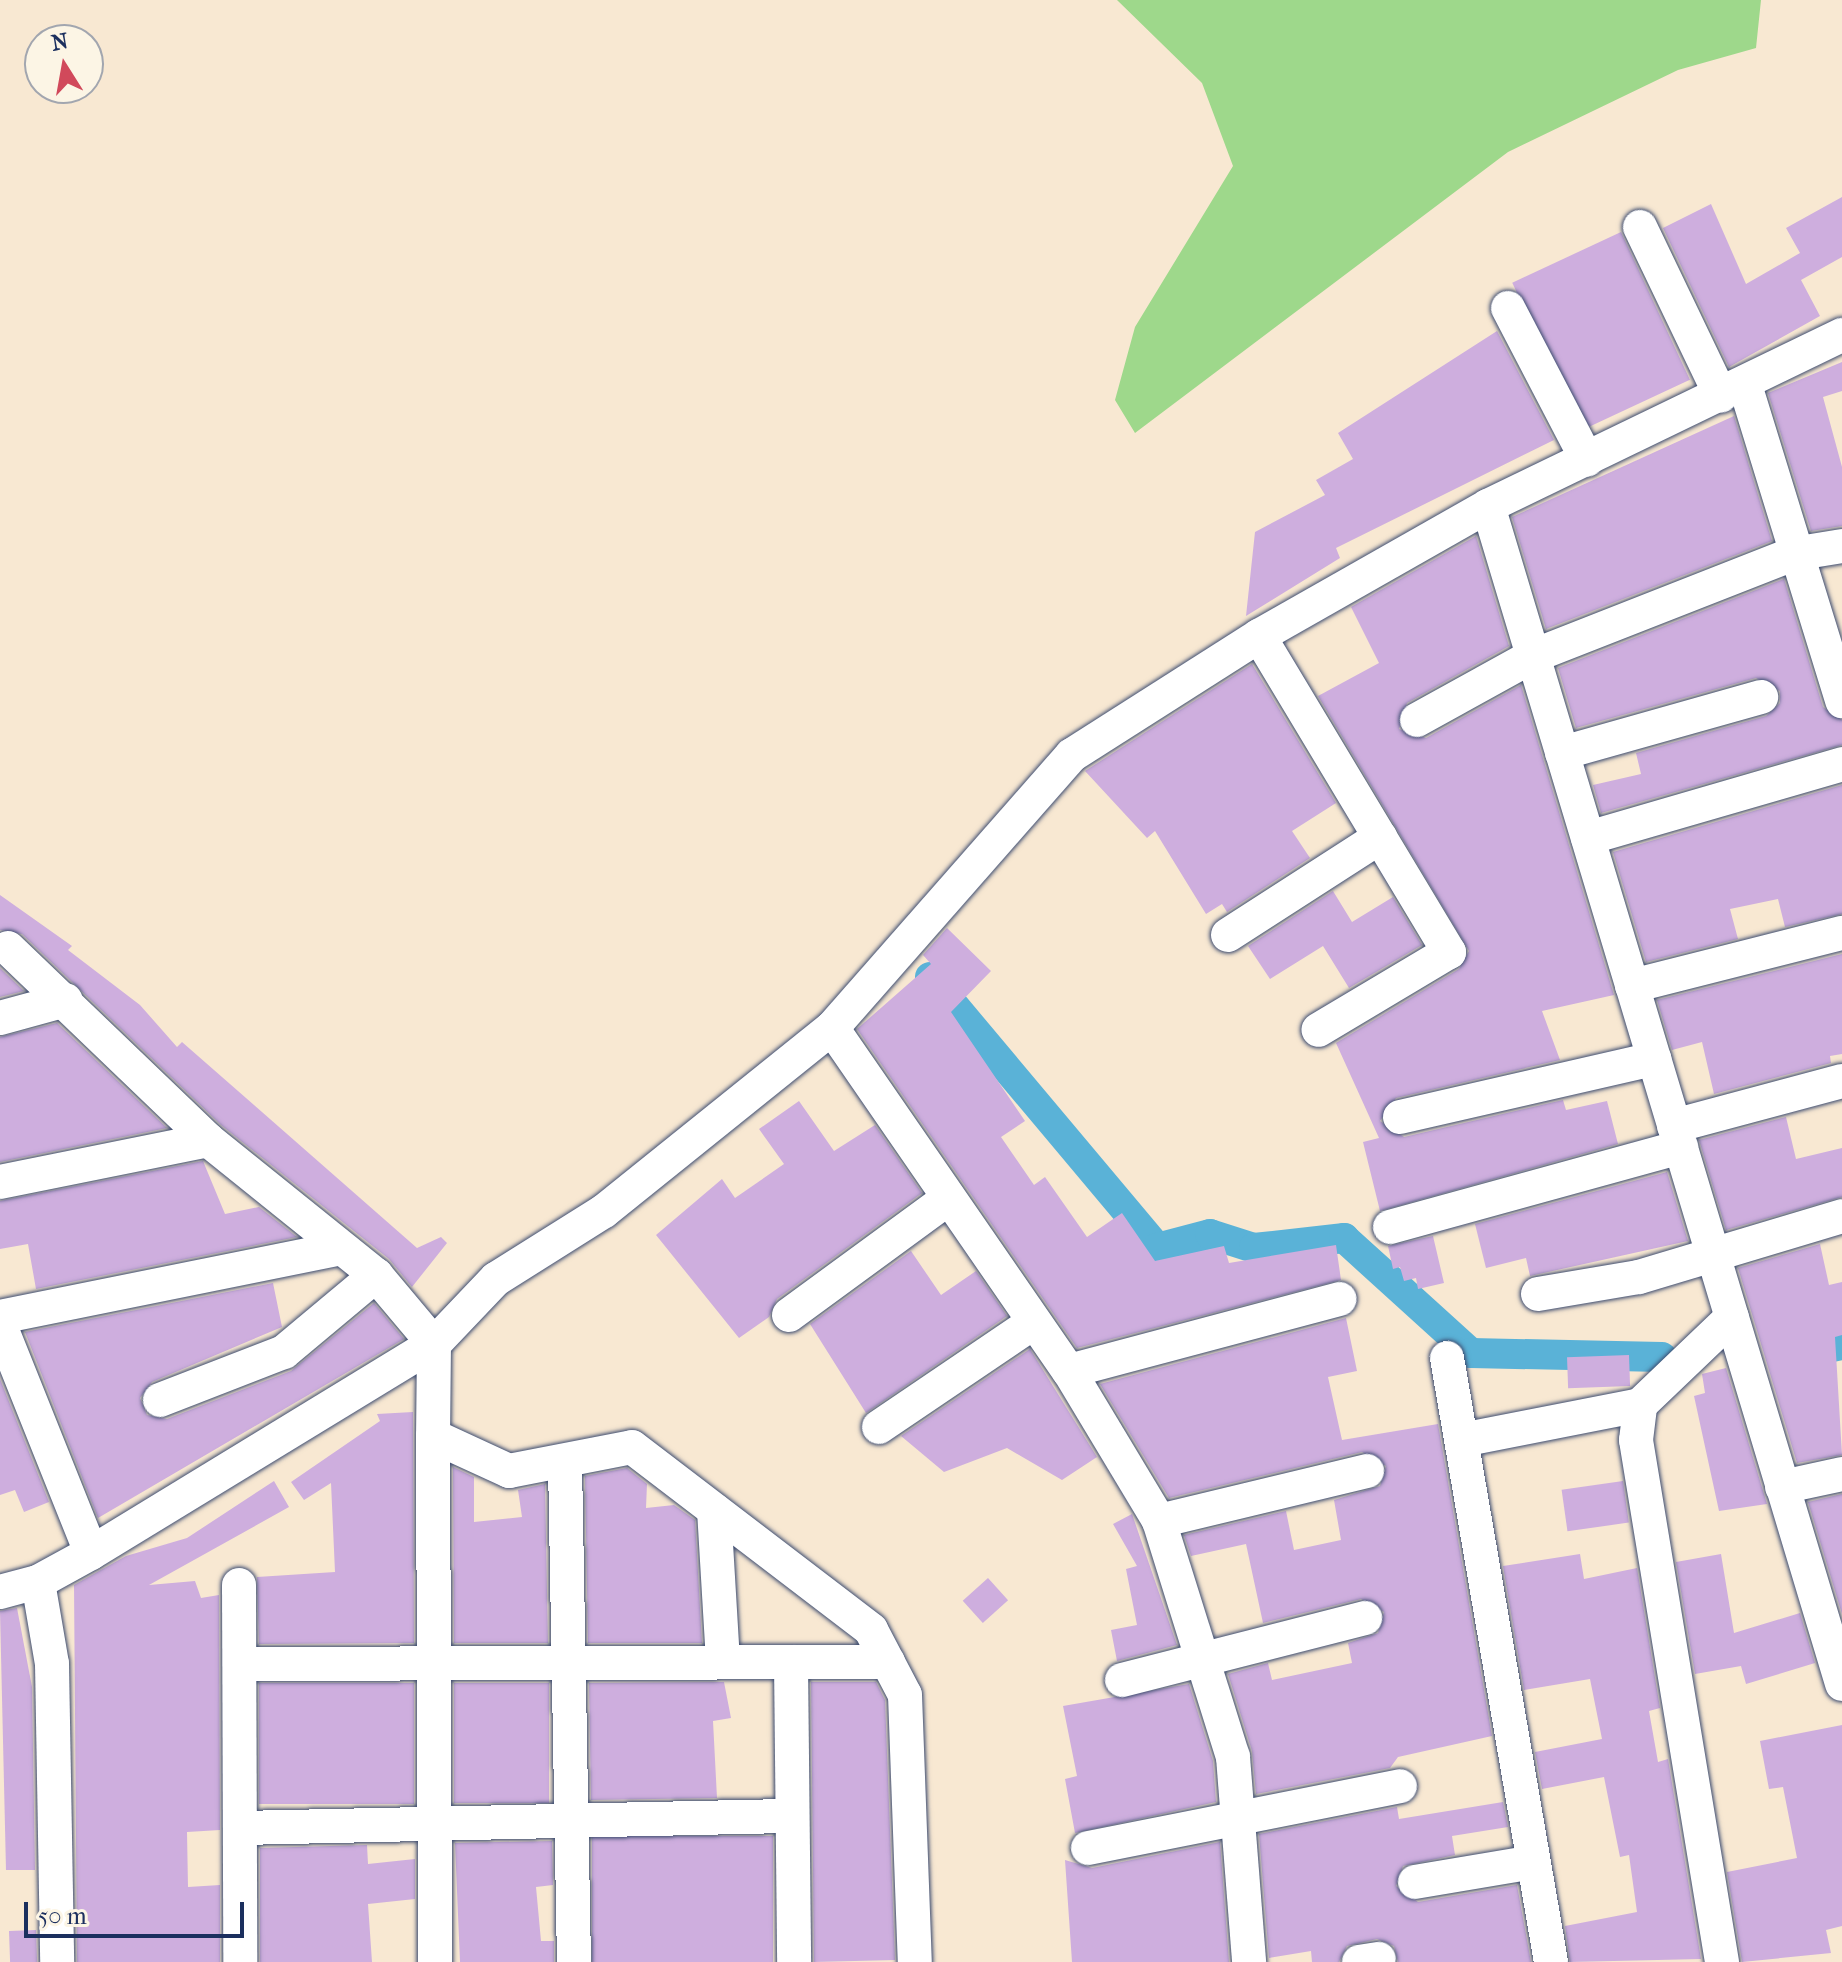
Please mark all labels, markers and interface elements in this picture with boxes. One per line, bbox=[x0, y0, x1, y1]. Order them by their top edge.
north arrow bbox=[24, 24, 104, 104]
text: N bbox=[49, 28, 70, 57]
scale bar bbox=[28, 1886, 248, 1936]
text: 50 m bbox=[38, 1902, 87, 1930]

